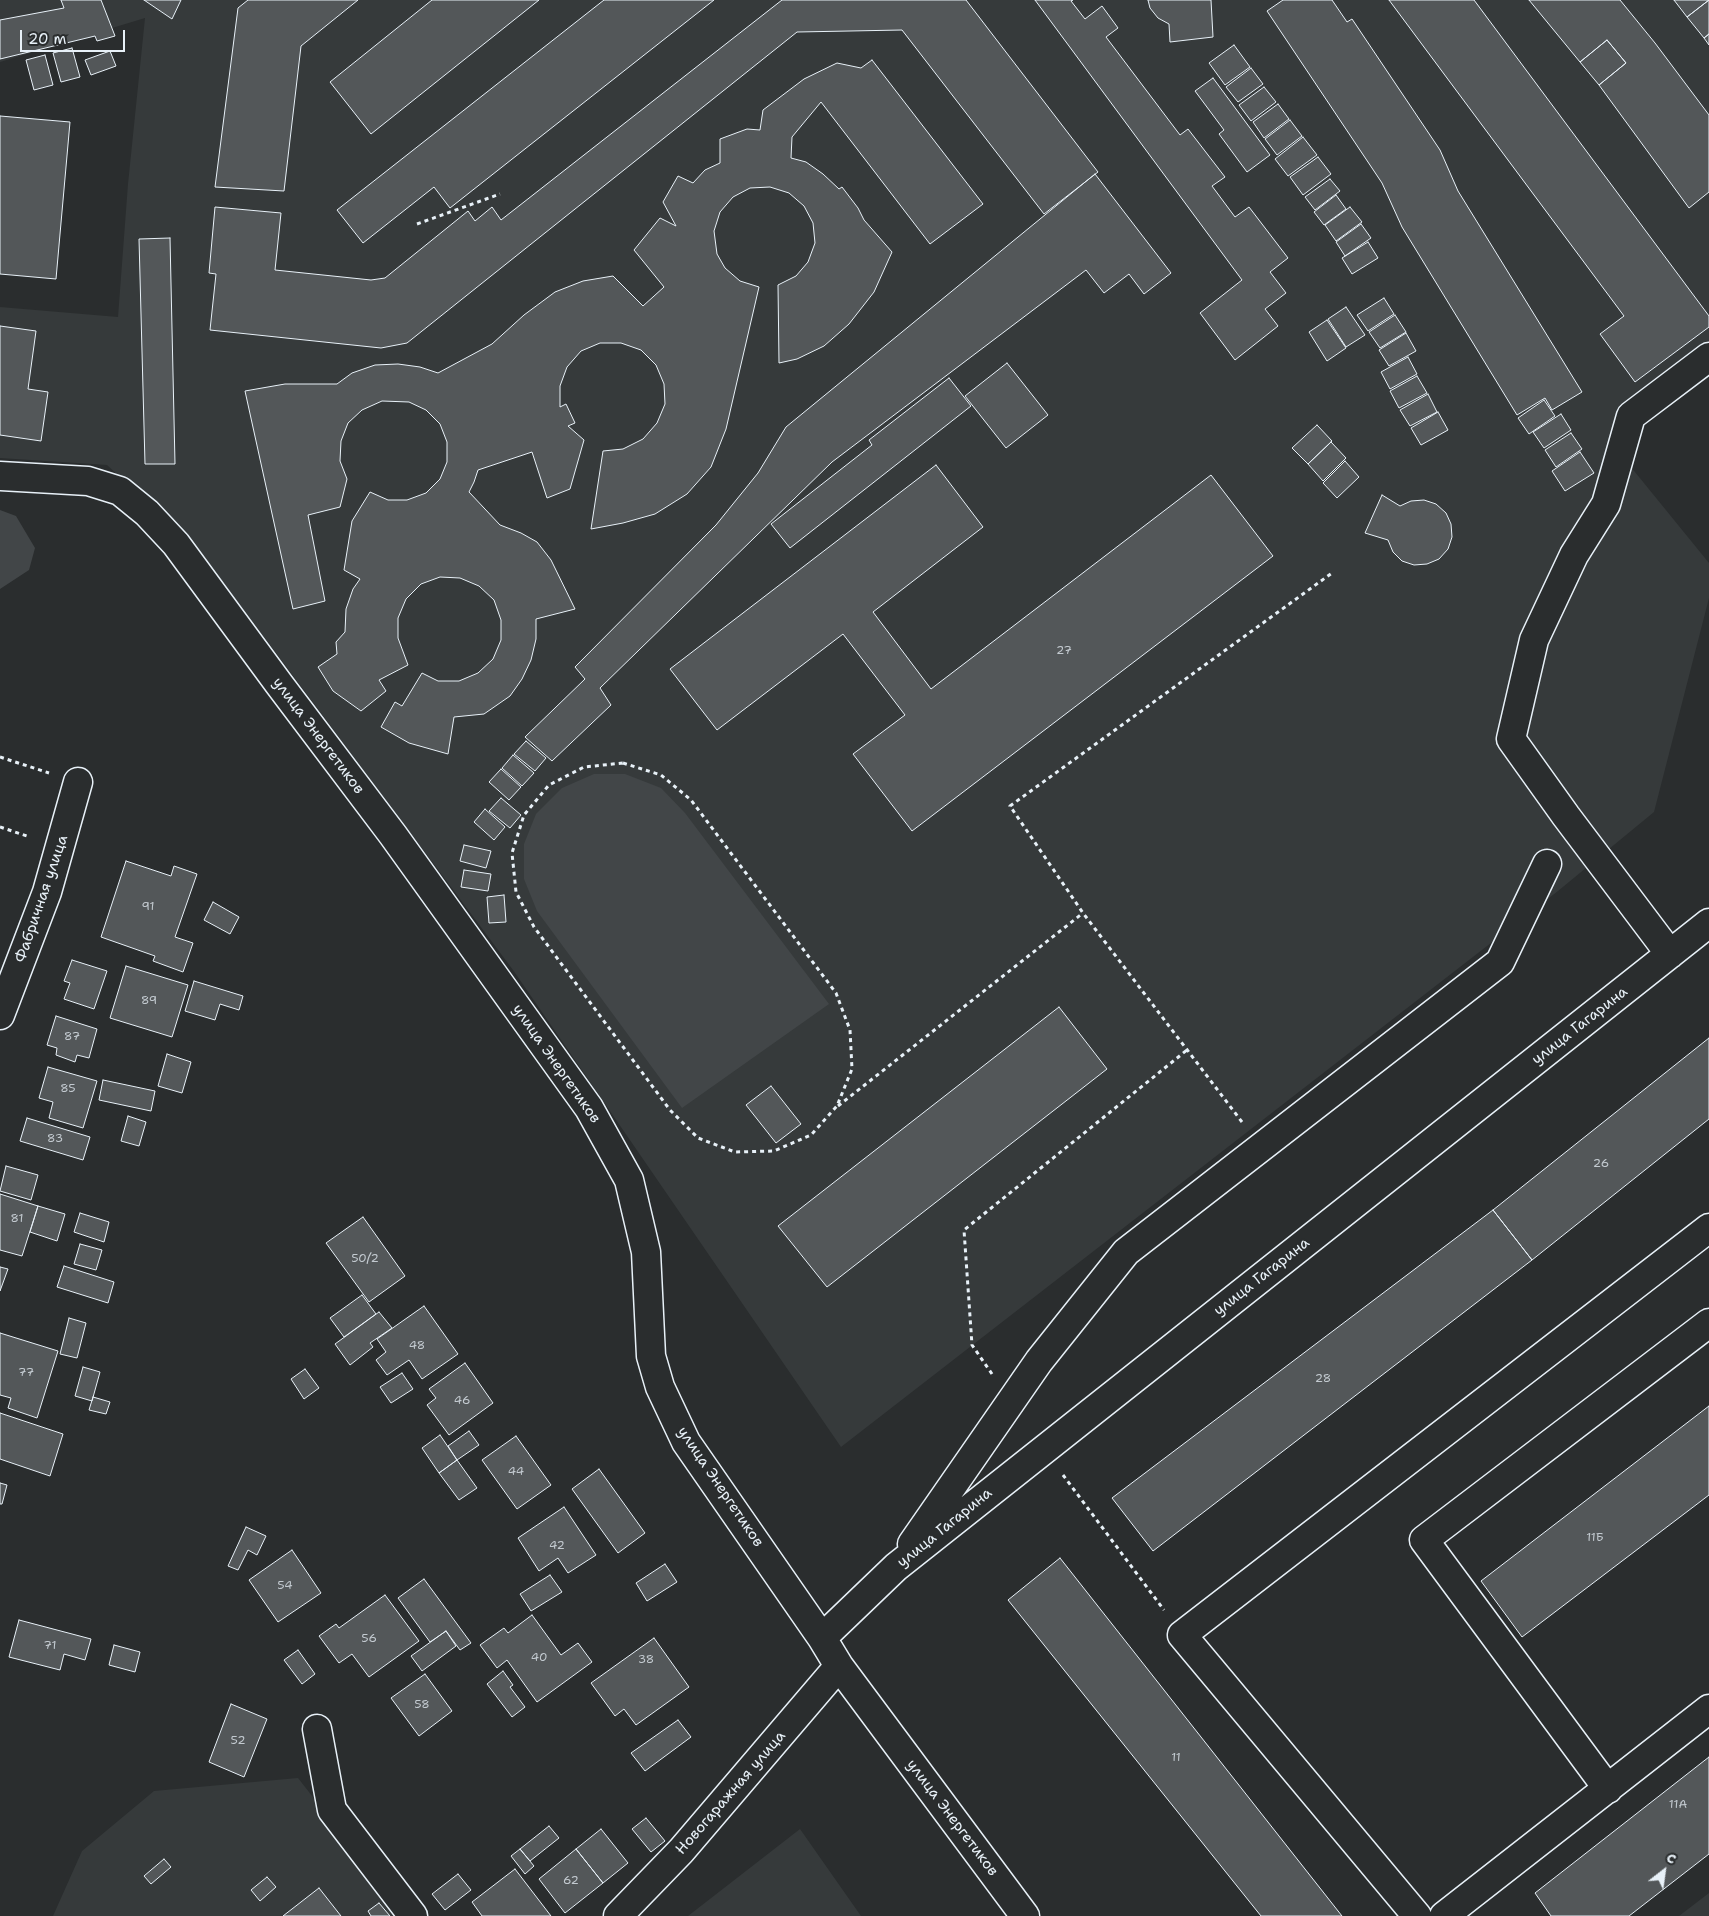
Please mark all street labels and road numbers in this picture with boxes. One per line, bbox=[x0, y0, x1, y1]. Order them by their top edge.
street label: улица Энергетиков bbox=[268, 674, 368, 798]
street label: Фабричная улица bbox=[12, 833, 72, 965]
street label: улица Гагарина bbox=[1528, 983, 1632, 1069]
street label: улица Энергетиков bbox=[508, 1001, 604, 1127]
street label: улица Гагарина bbox=[1210, 1234, 1314, 1320]
street label: улица Энергетиков bbox=[673, 1423, 767, 1551]
street label: улица Гагарина bbox=[894, 1484, 996, 1572]
street label: Новогаражная улица bbox=[672, 1727, 790, 1859]
street label: улица Энергетиков bbox=[902, 1756, 1002, 1880]

